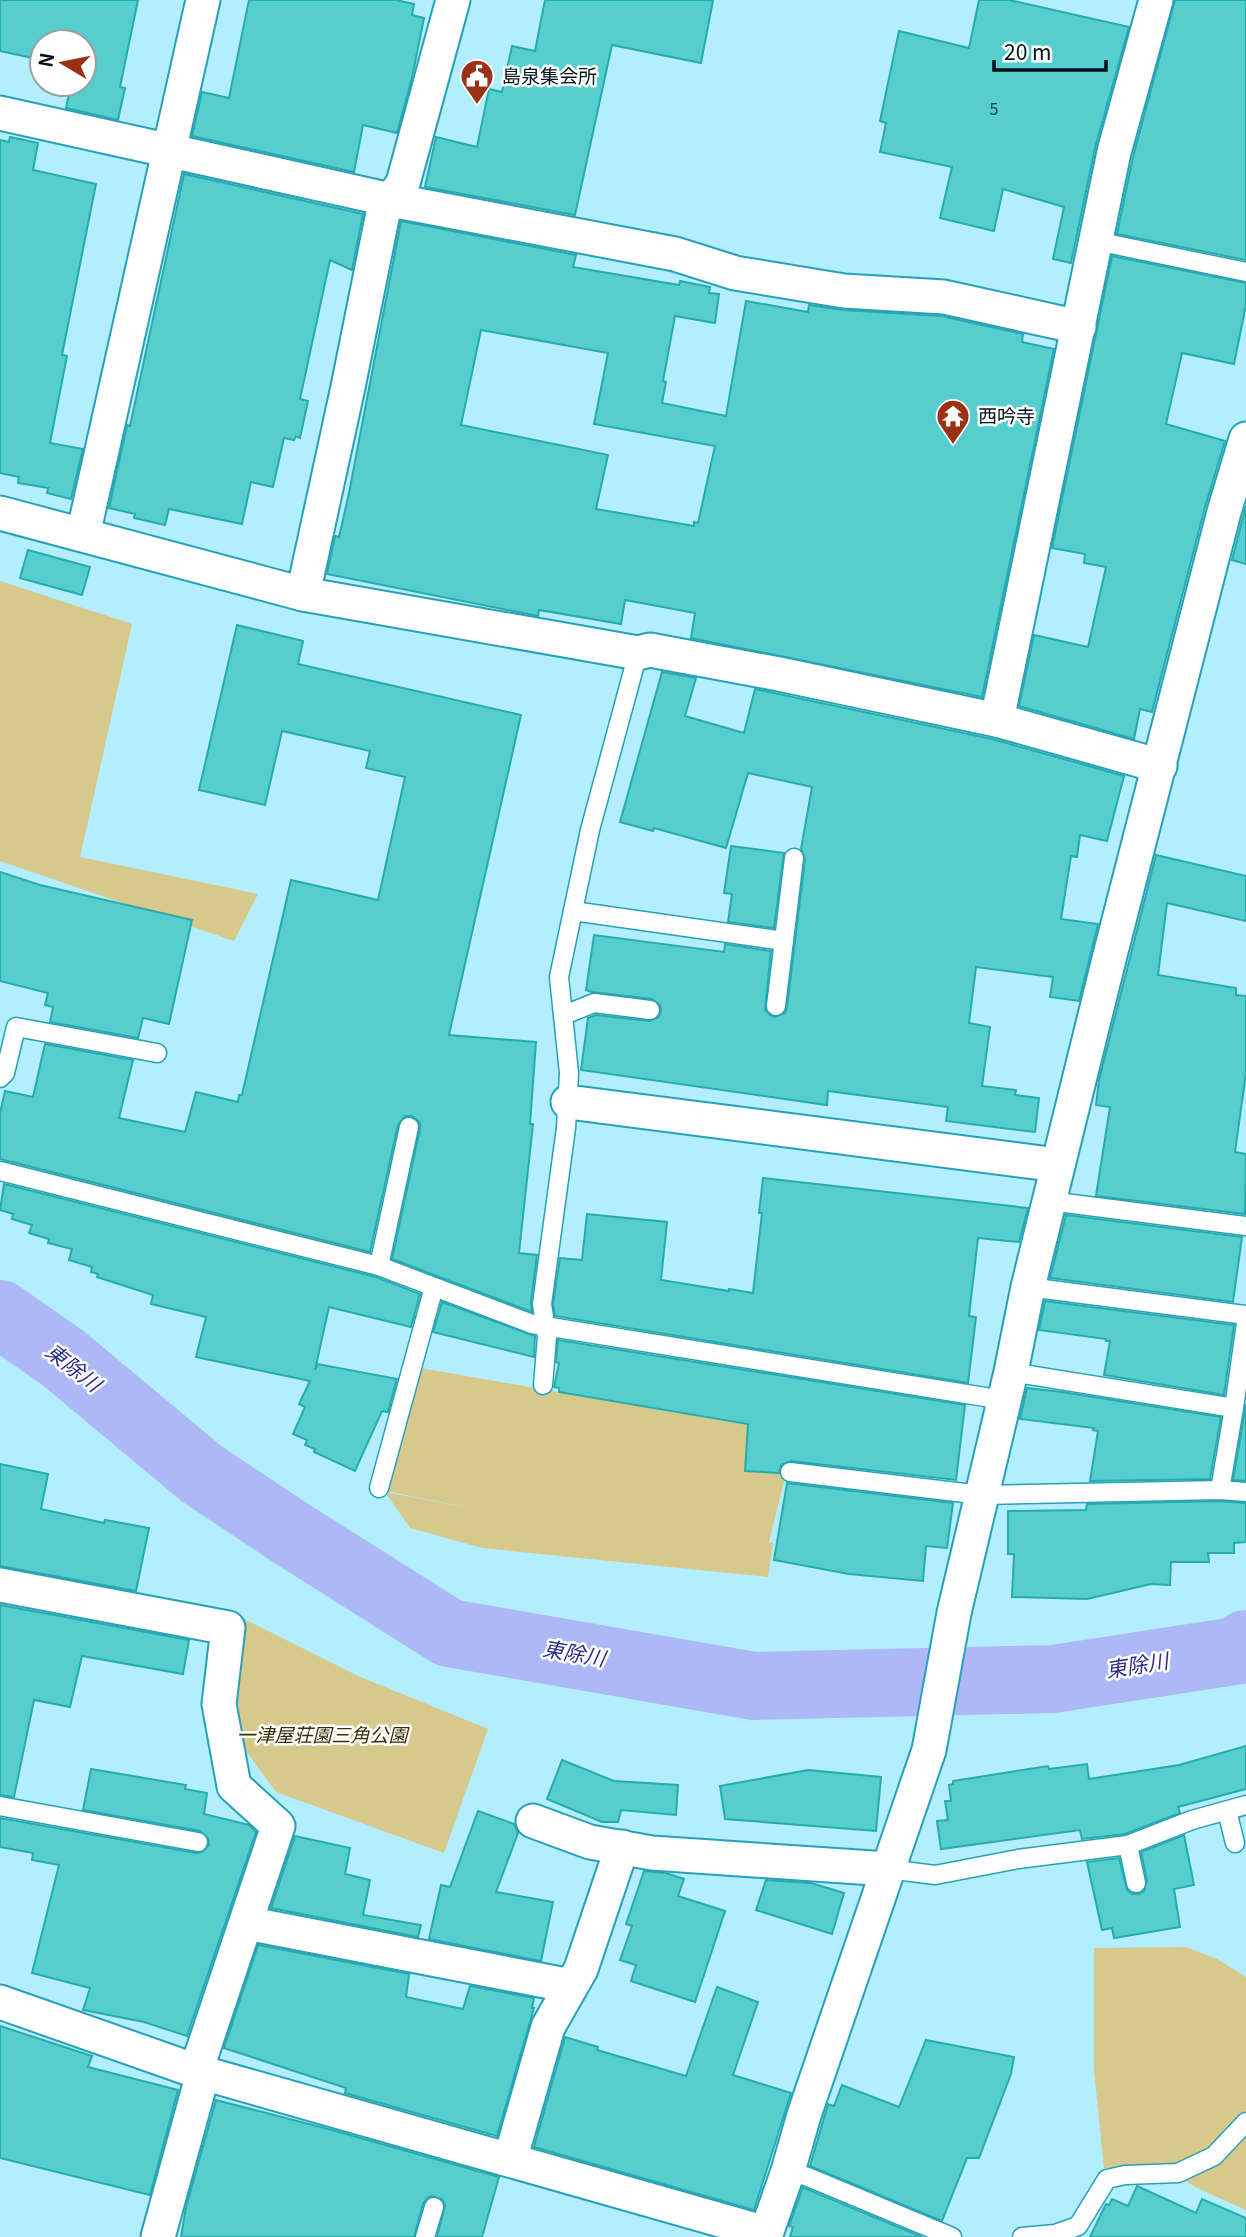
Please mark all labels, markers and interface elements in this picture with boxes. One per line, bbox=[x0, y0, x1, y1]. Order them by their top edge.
north arrow bbox=[28, 28, 98, 98]
scale bar bbox=[994, 28, 1106, 72]
text: 20 m bbox=[1004, 36, 1051, 66]
text: N bbox=[30, 50, 59, 69]
public building icon: 島泉集会所 bbox=[458, 57, 496, 106]
place label: 島泉集会所 bbox=[502, 61, 597, 88]
house number: 5 bbox=[990, 96, 999, 120]
temple icon: 西吟寺 bbox=[934, 397, 972, 446]
place label: 西吟寺 bbox=[978, 401, 1035, 428]
water label: 東除川 bbox=[40, 1335, 110, 1399]
water label: 東除川 bbox=[541, 1632, 610, 1673]
water label: 東除川 bbox=[1103, 1644, 1172, 1684]
park label: 一津屋荘園三角公園 bbox=[236, 1720, 410, 1747]

